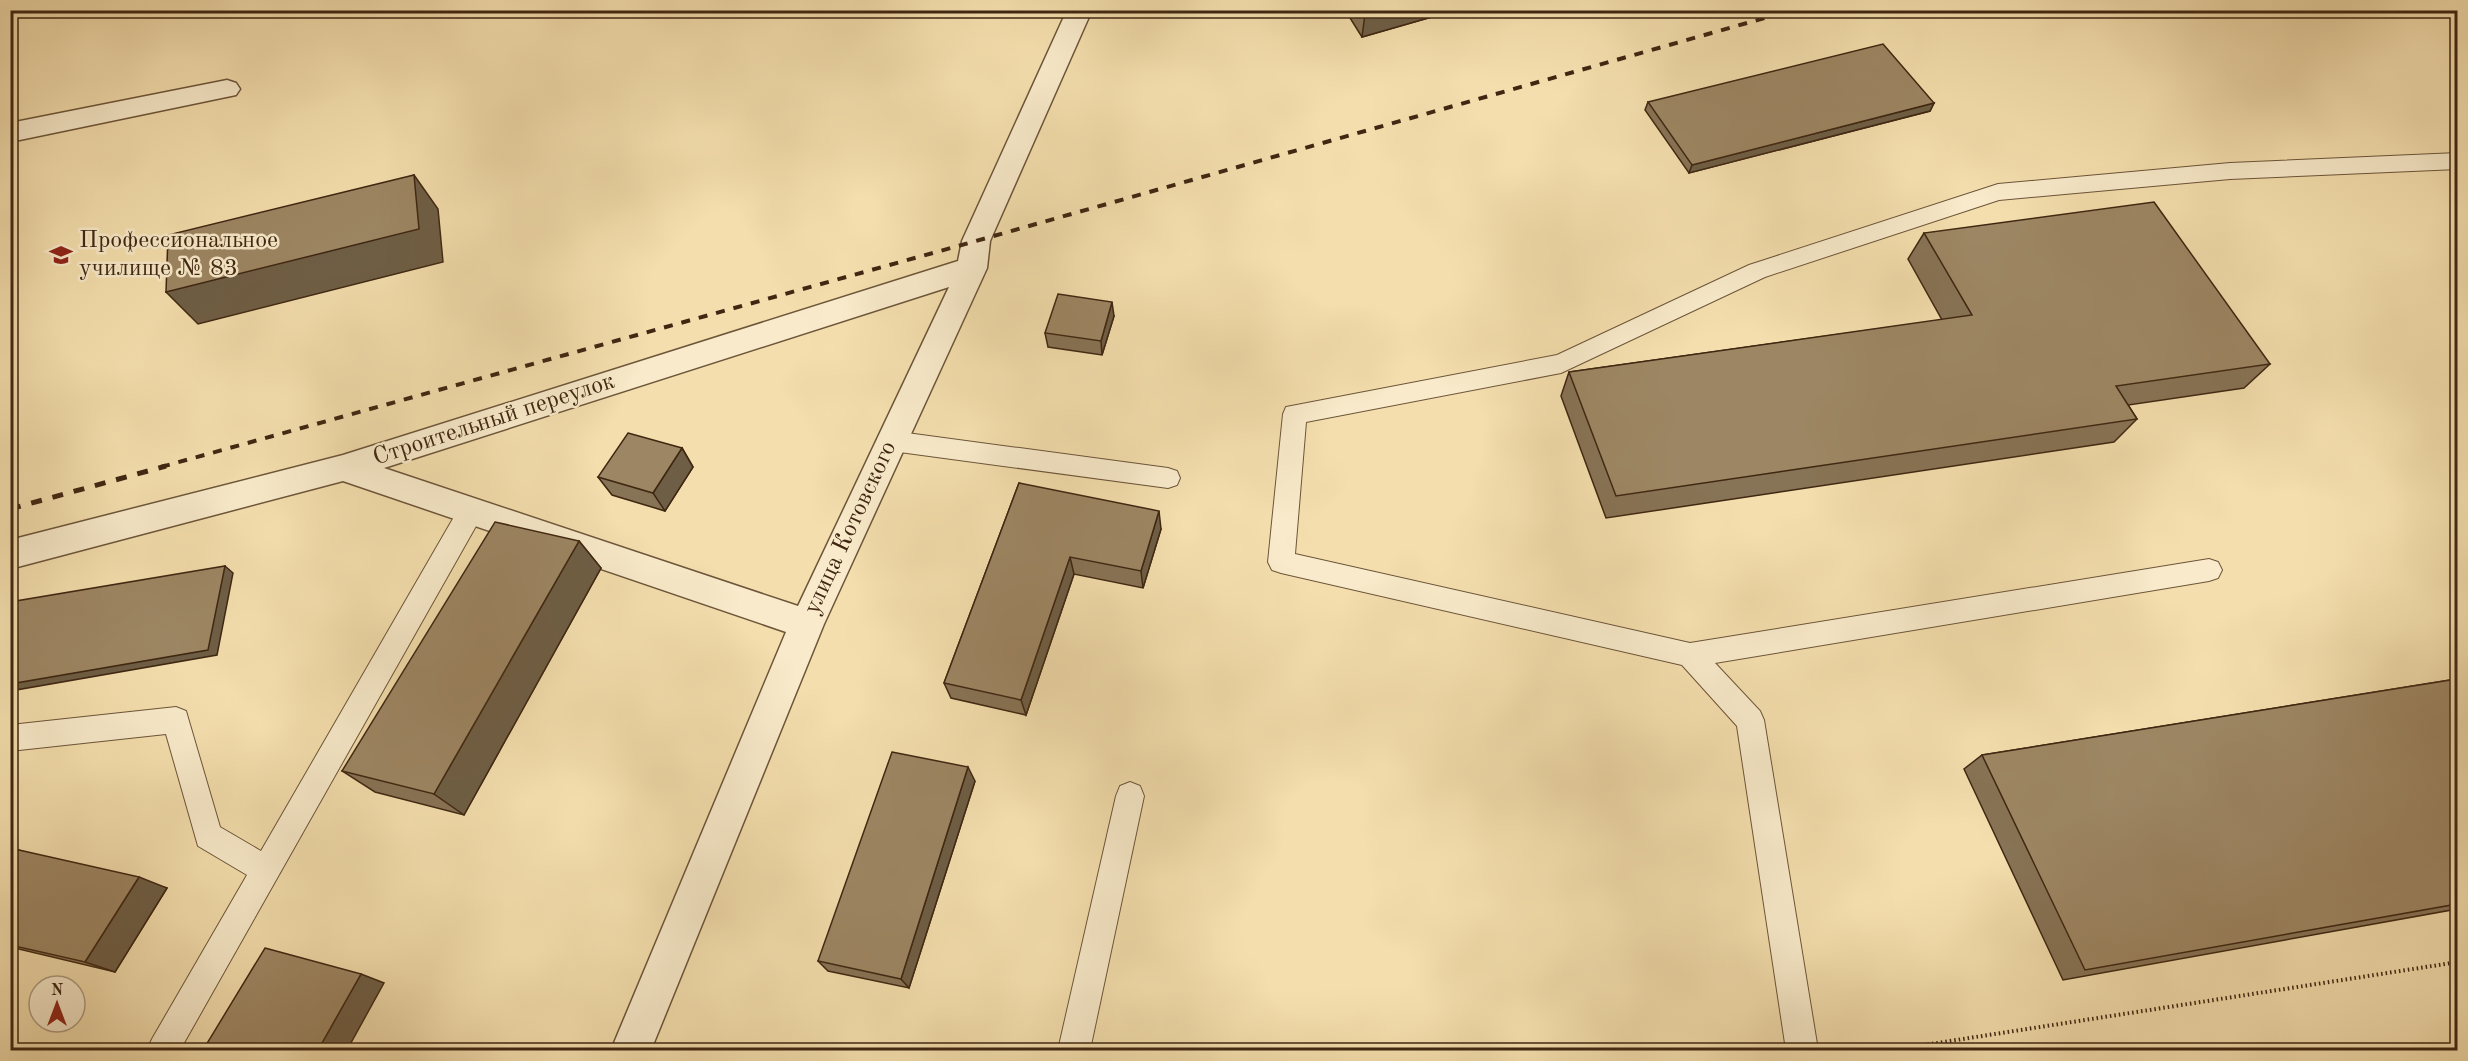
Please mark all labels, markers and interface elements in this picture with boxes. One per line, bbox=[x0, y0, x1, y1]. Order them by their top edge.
place label: Профессиональное училище № 83 bbox=[79, 229, 278, 281]
school or university icon: Профессиональное училище № 83 bbox=[48, 242, 74, 268]
street label: Строительный переулок bbox=[370, 370, 618, 470]
street label: улица Котовского bbox=[800, 438, 902, 618]
north arrow bbox=[27, 974, 87, 1034]
text: N bbox=[51, 983, 64, 999]

